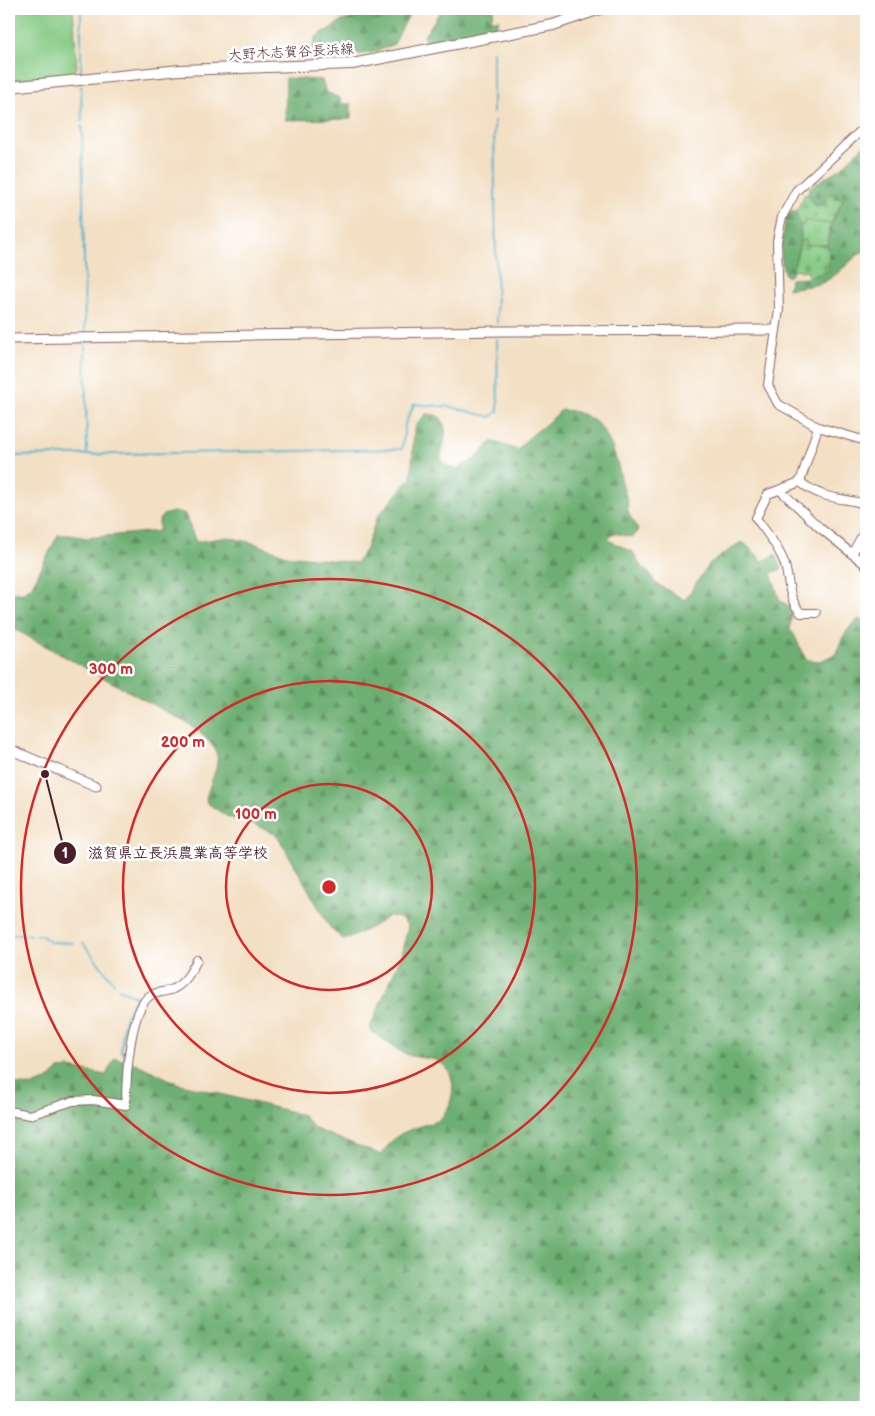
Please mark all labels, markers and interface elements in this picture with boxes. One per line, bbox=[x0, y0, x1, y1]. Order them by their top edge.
street label: 大野木志賀谷長浜線 bbox=[228, 40, 354, 64]
text: 300 m bbox=[89, 660, 133, 679]
text: 200 m bbox=[161, 733, 205, 752]
text: 100 m bbox=[235, 805, 277, 824]
callout: 滋賀県立長浜農業高等学校 bbox=[53, 838, 278, 868]
text: 1 bbox=[62, 844, 68, 863]
text: 滋賀県立長浜農業高等学校 bbox=[88, 844, 268, 863]
centre of rings bbox=[320, 878, 338, 896]

